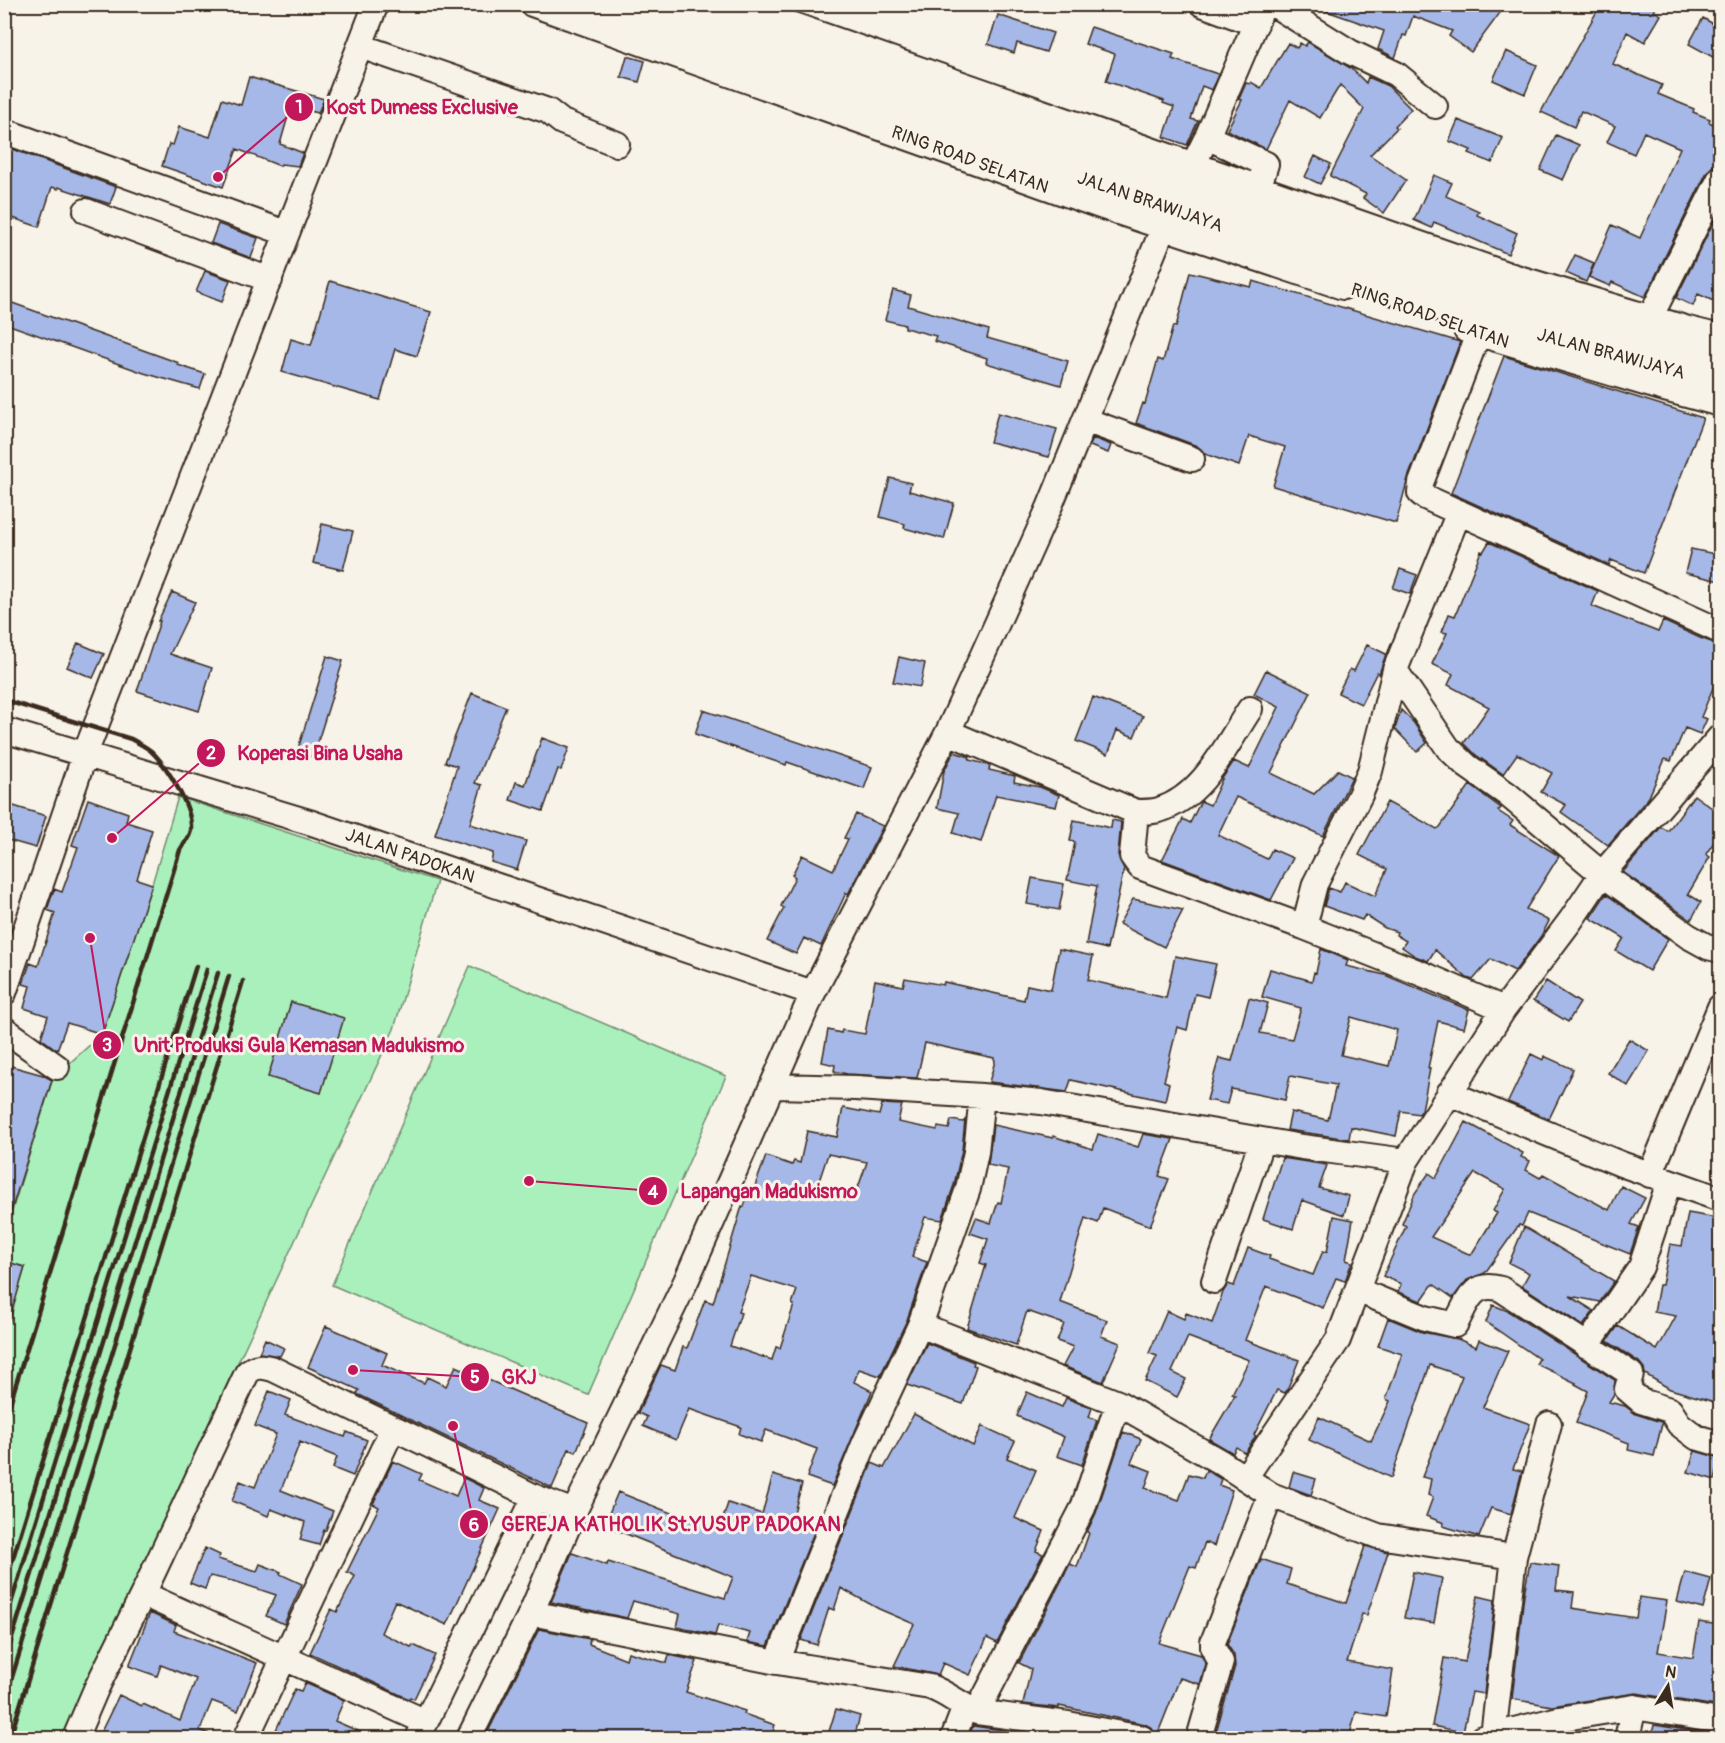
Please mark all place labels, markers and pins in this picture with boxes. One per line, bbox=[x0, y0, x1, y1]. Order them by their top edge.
callout: Kost Dumess Exclusive bbox=[284, 88, 530, 126]
callout: Koperasi Bina Usaha bbox=[196, 734, 415, 772]
callout: Unit Produksi Gula Kemasan Madukismo bbox=[92, 1026, 476, 1064]
callout: Lapangan Madukismo bbox=[638, 1172, 870, 1210]
callout: GKJ bbox=[460, 1358, 549, 1396]
callout: GEREJA KATHOLIK St.YUSUP PADOKAN bbox=[459, 1505, 853, 1543]

